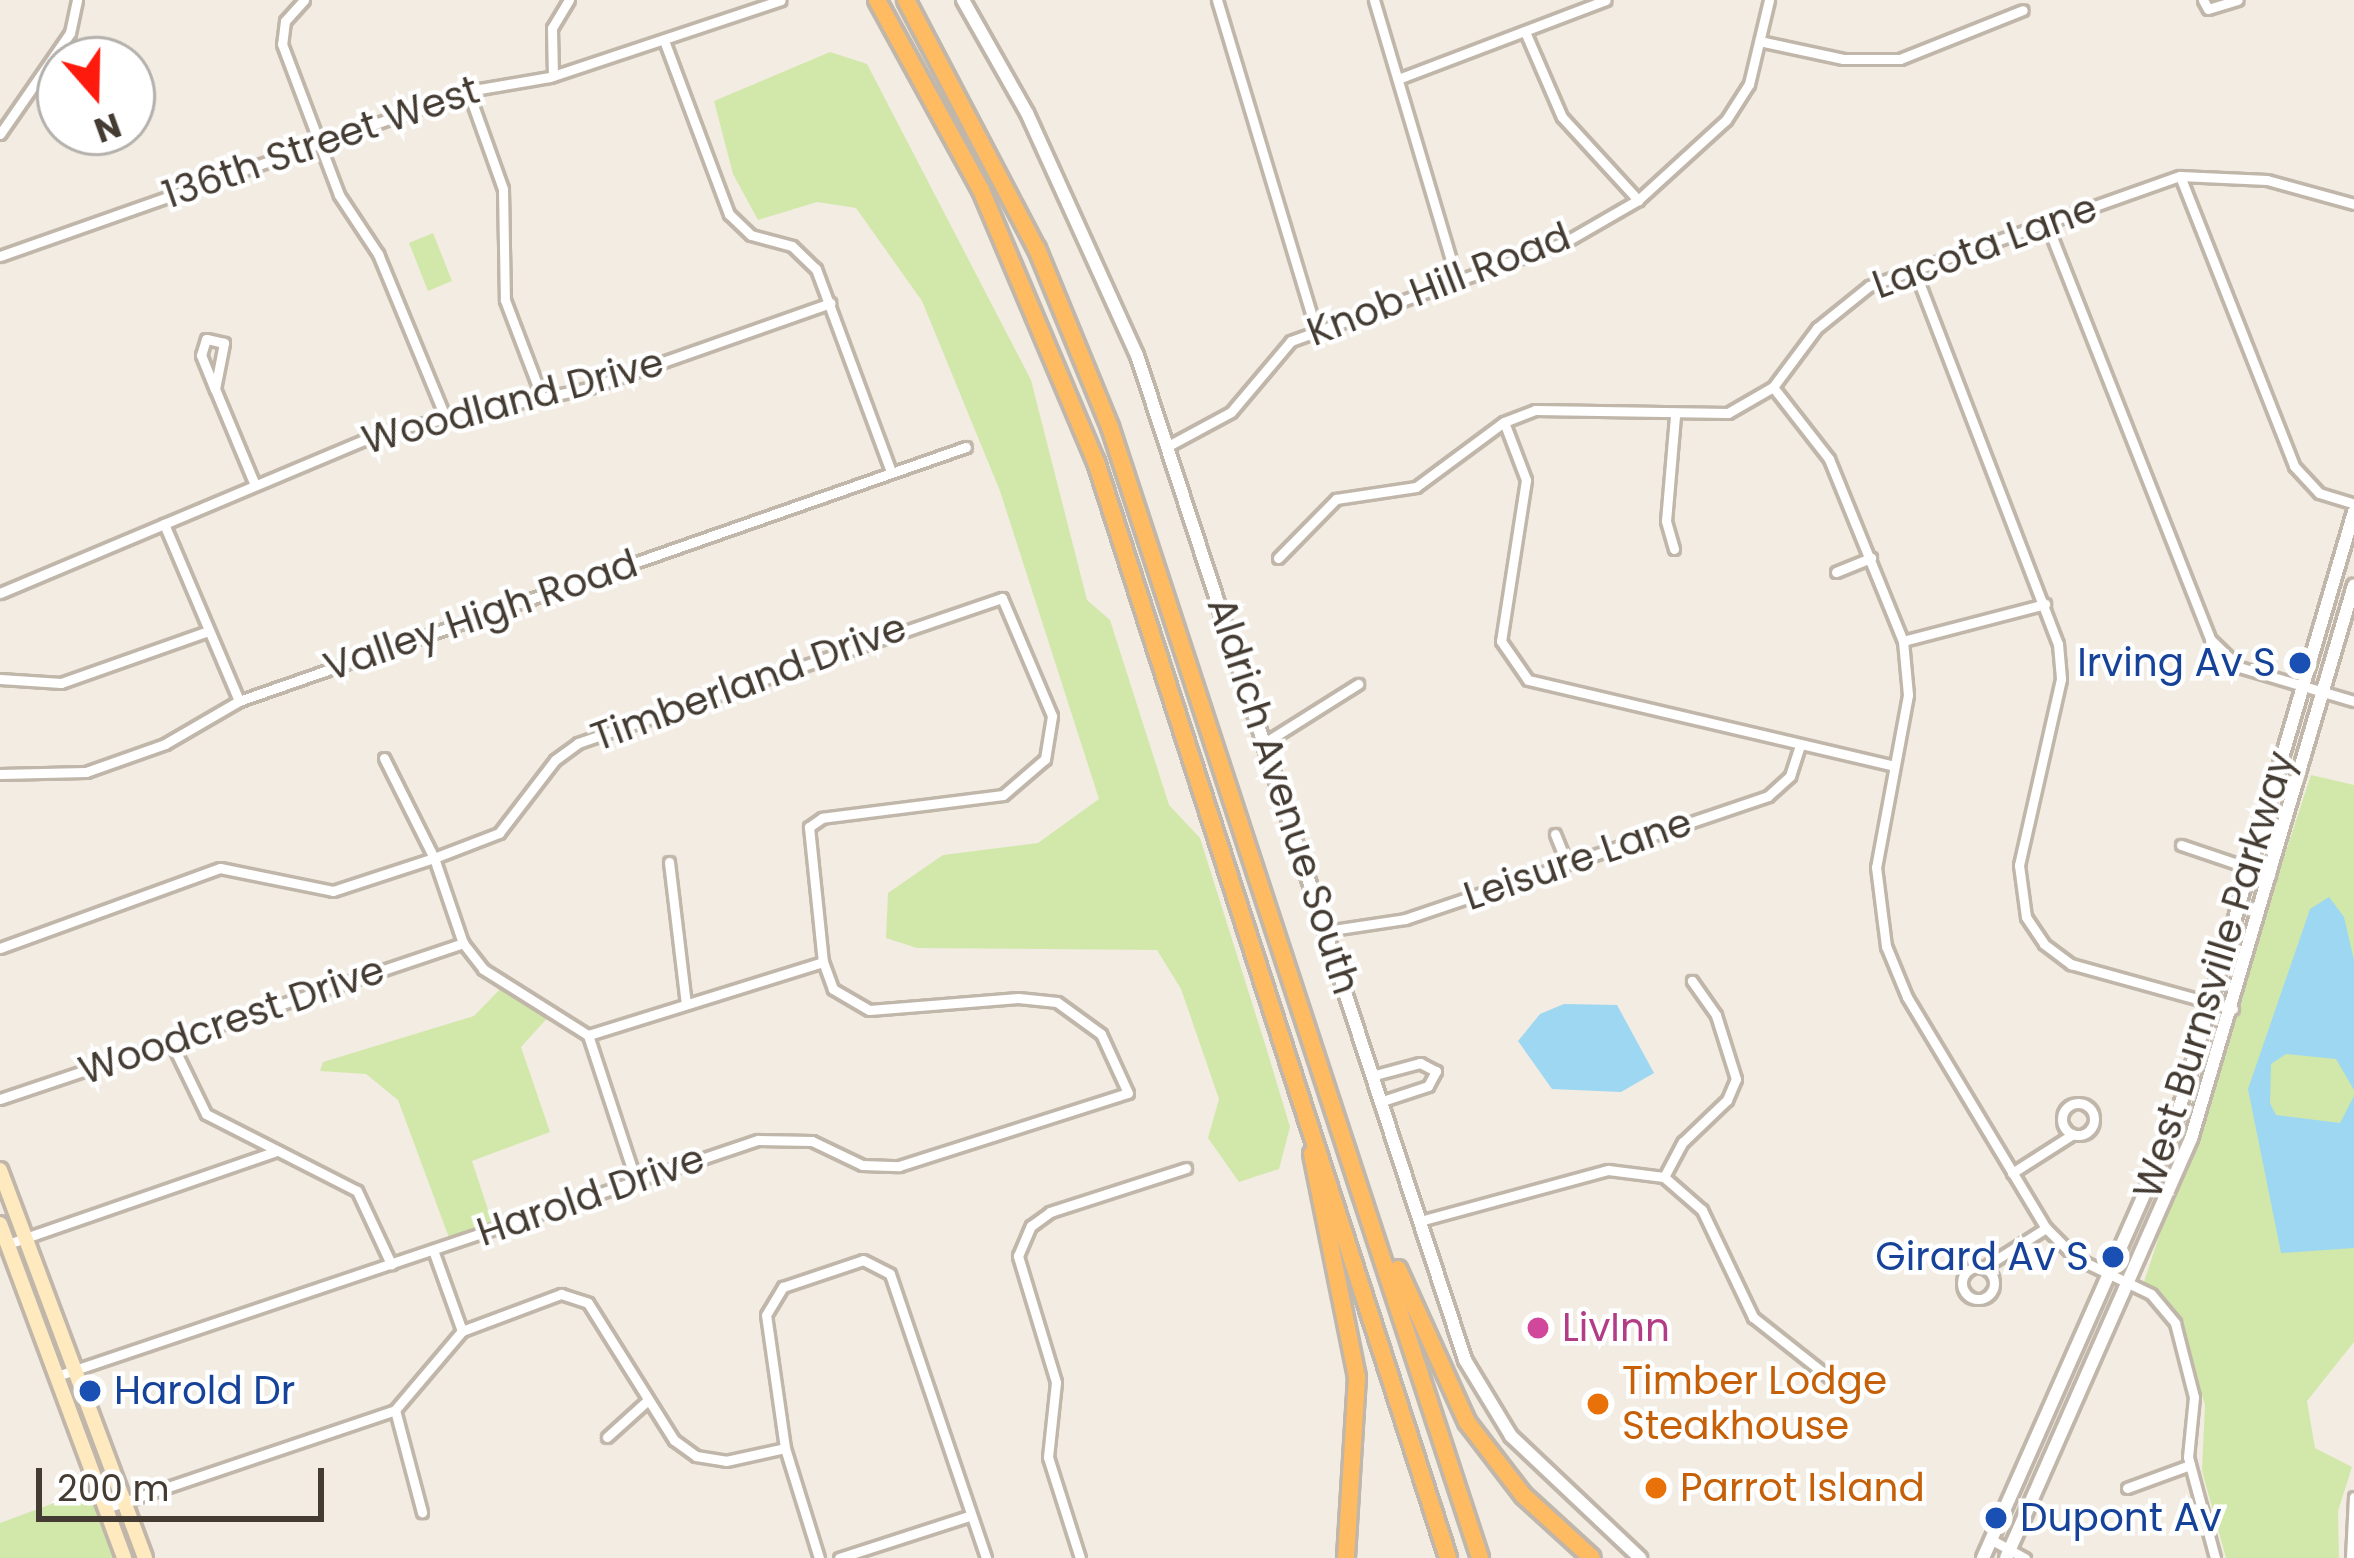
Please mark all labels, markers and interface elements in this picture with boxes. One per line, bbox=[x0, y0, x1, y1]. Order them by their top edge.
north arrow bbox=[36, 36, 156, 156]
street label: 136th Street West bbox=[157, 67, 485, 219]
text: N bbox=[88, 101, 127, 154]
street label: Lacota Lane bbox=[1867, 185, 2103, 309]
street label: Knob Hill Road bbox=[1301, 213, 1577, 357]
street label: Woodland Drive bbox=[357, 339, 669, 465]
street label: Valley High Road bbox=[318, 540, 644, 692]
street label: Aldrich Avenue South bbox=[1197, 592, 1369, 1000]
street label: Timberland Drive bbox=[585, 604, 913, 762]
place label: Irving Av S bbox=[2077, 640, 2276, 686]
marker: Irving Av S bbox=[2287, 650, 2313, 676]
street label: West Burnsville Parkway bbox=[2125, 746, 2305, 1204]
street label: Leisure Lane bbox=[1458, 799, 1698, 921]
street label: Woodcrest Drive bbox=[73, 947, 391, 1095]
street label: Harold Drive bbox=[471, 1135, 711, 1257]
place label: Girard Av S bbox=[1875, 1234, 2089, 1280]
marker: Girard Av S bbox=[2100, 1244, 2126, 1270]
place label: LivInn bbox=[1562, 1305, 1670, 1351]
marker: LivInn bbox=[1525, 1315, 1551, 1341]
place label: Timber Lodge Steakhouse bbox=[1622, 1359, 1887, 1450]
place label: Harold Dr bbox=[114, 1368, 295, 1414]
marker: Harold Dr bbox=[77, 1378, 103, 1404]
marker: Timber Lodge Steakhouse bbox=[1585, 1391, 1611, 1417]
scale bar bbox=[42, 1444, 330, 1518]
text: 200 m bbox=[57, 1463, 170, 1514]
place label: Parrot Island bbox=[1680, 1465, 1925, 1511]
marker: Parrot Island bbox=[1643, 1475, 1669, 1501]
place label: Dupont Av bbox=[2020, 1495, 2222, 1541]
marker: Dupont Av bbox=[1983, 1505, 2009, 1531]

